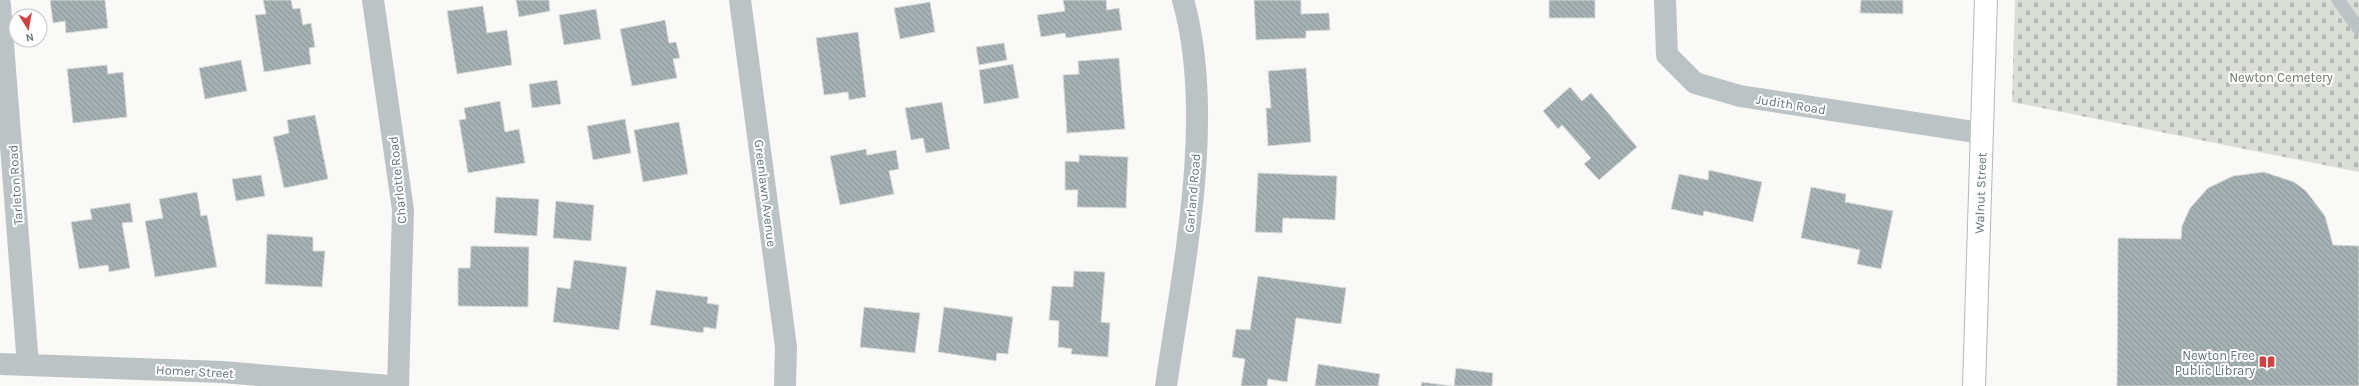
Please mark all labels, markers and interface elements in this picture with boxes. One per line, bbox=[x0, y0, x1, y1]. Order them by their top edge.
north arrow bbox=[8, 8, 48, 48]
text: N bbox=[25, 30, 35, 44]
park label: Newton Cemetery bbox=[2229, 70, 2333, 85]
street label: Judith Road bbox=[1755, 92, 1827, 117]
street label: Charlotte Road bbox=[385, 135, 410, 224]
street label: Greenlawn Avenue bbox=[751, 138, 780, 248]
street label: Tarleton Road bbox=[5, 144, 26, 226]
street label: Walnut Street bbox=[1972, 152, 1989, 234]
street label: Garland Road bbox=[1182, 153, 1203, 233]
place label: Newton Free Public Library bbox=[2175, 348, 2255, 378]
library icon: Newton Free Public Library bbox=[2258, 353, 2276, 371]
street label: Homer Street bbox=[156, 362, 234, 381]

